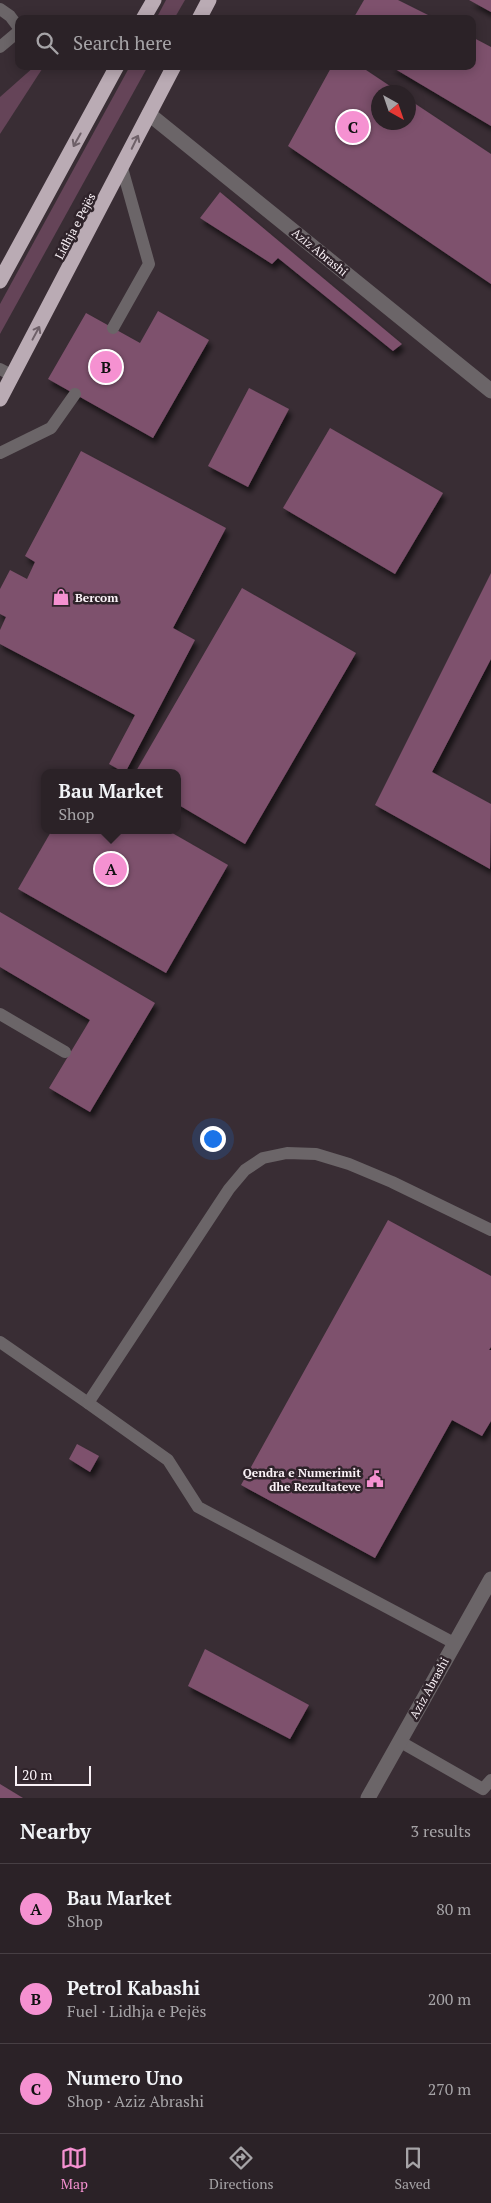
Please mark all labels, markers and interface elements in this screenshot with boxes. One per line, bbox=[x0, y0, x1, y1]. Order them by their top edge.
search box bbox=[15, 15, 476, 70]
icon: search bbox=[33, 29, 61, 57]
text: Search here bbox=[73, 30, 172, 55]
north arrow bbox=[371, 85, 416, 130]
pin: C bbox=[337, 108, 369, 146]
one-way arrow bbox=[72, 132, 82, 147]
one-way arrow bbox=[131, 135, 140, 150]
street label: Lidhja e Pejës bbox=[51, 190, 99, 262]
street label: Aziz Abrashi bbox=[289, 225, 351, 279]
one-way arrow bbox=[31, 326, 41, 341]
pin: B bbox=[90, 348, 122, 386]
shop icon: Bercom bbox=[51, 587, 71, 607]
place label: Bercom bbox=[75, 590, 118, 605]
popup bbox=[41, 769, 181, 834]
text: Bau Market bbox=[59, 778, 163, 803]
text: Shop bbox=[59, 803, 94, 825]
pin: A bbox=[95, 850, 127, 888]
your location bbox=[200, 1126, 226, 1152]
place label: Qendra e Numerimit dhe Rezultateve bbox=[243, 1465, 362, 1494]
public building icon: Qendra e Numerimit dhe Rezultateve bbox=[365, 1469, 385, 1489]
street label: Aziz Abrashi bbox=[406, 1655, 452, 1721]
scale bar bbox=[15, 1763, 91, 1786]
text: 20 m bbox=[22, 1765, 52, 1784]
text: Nearby bbox=[20, 1817, 91, 1845]
text: 3 results bbox=[411, 1820, 471, 1842]
text: Bau Market bbox=[67, 1885, 172, 1910]
text: A bbox=[30, 1898, 42, 1920]
text: 80 m bbox=[436, 1898, 471, 1920]
text: Shop bbox=[67, 1910, 103, 1932]
text: Petrol Kabashi bbox=[67, 1975, 200, 2000]
text: B bbox=[31, 1988, 41, 2010]
text: 200 m bbox=[428, 1988, 471, 2010]
text: Fuel · Lidhja e Pejës bbox=[67, 2000, 206, 2022]
text: Numero Uno bbox=[67, 2065, 183, 2090]
text: C bbox=[31, 2078, 41, 2100]
text: 270 m bbox=[428, 2078, 471, 2100]
text: Shop · Aziz Abrashi bbox=[67, 2090, 204, 2112]
tab: Map bbox=[60, 2144, 88, 2193]
tab: Directions bbox=[209, 2144, 274, 2193]
tab: Saved bbox=[394, 2144, 431, 2193]

